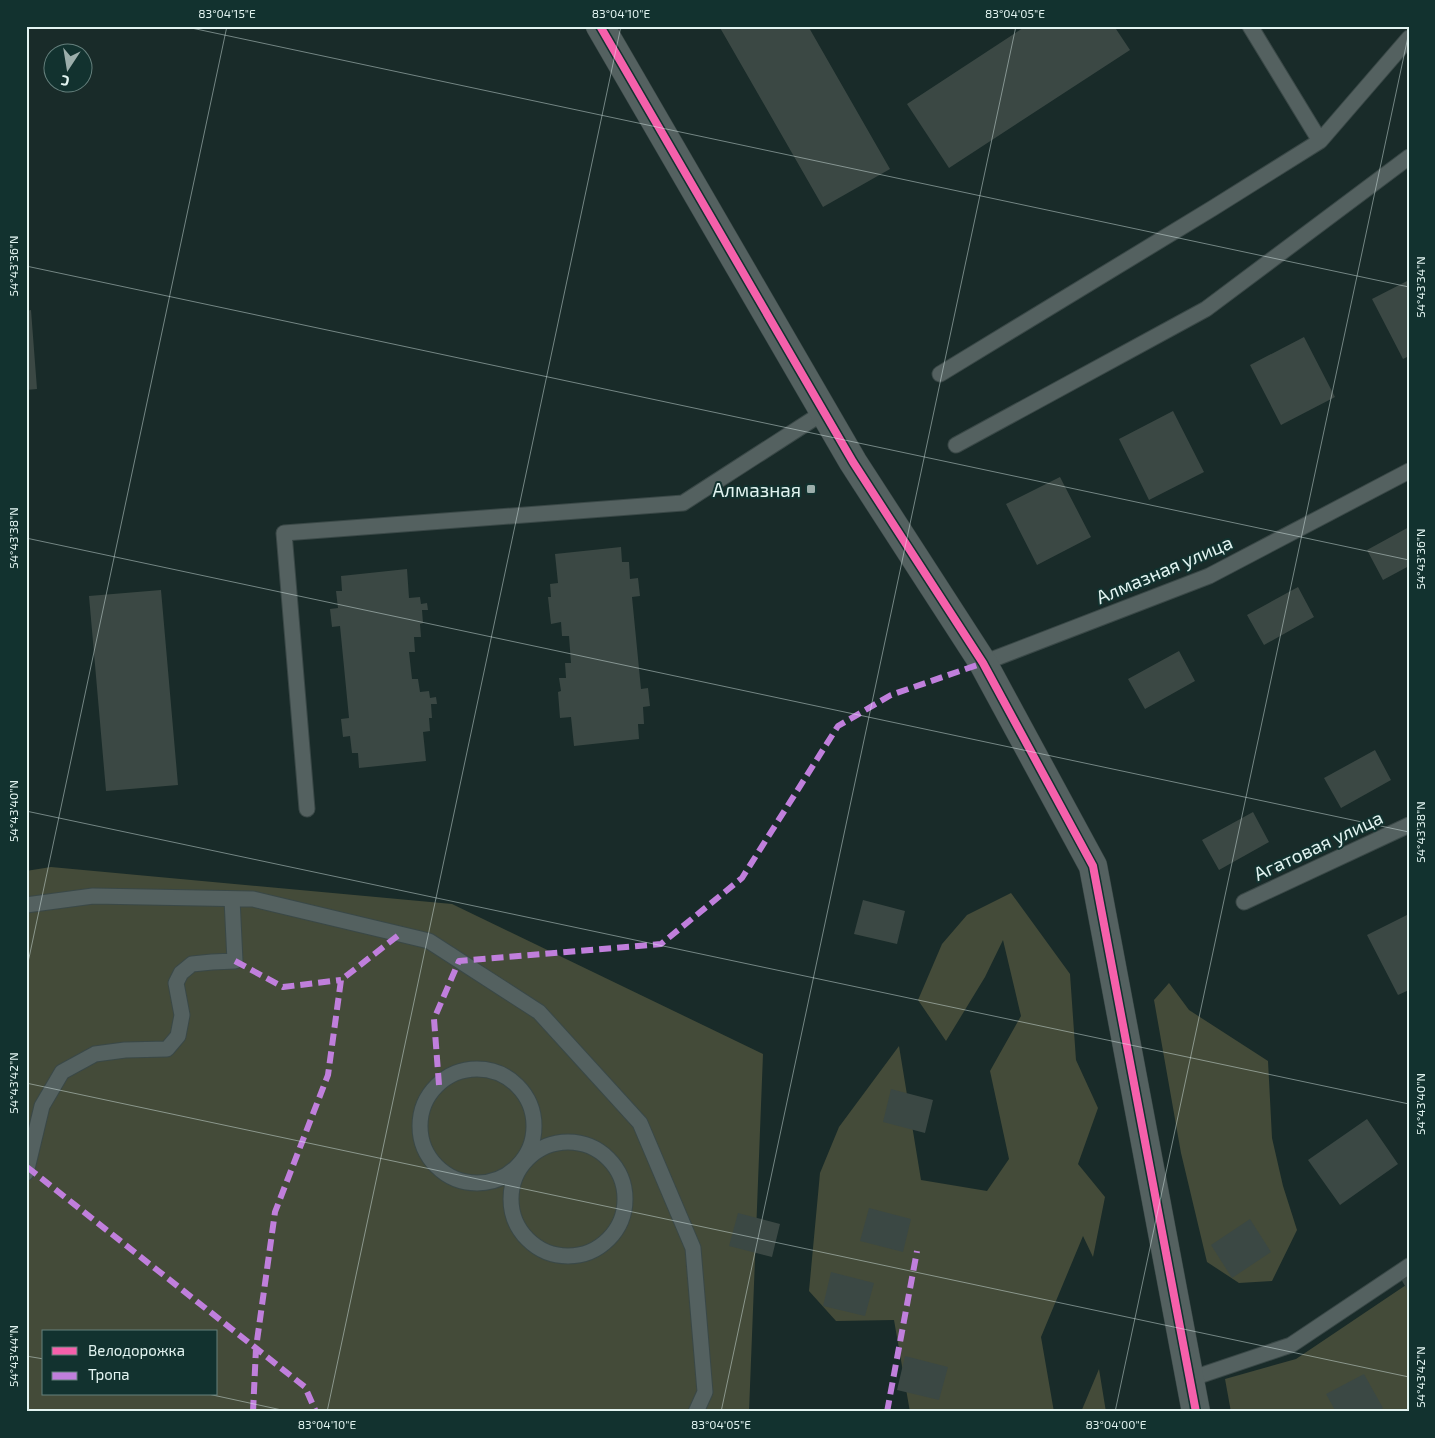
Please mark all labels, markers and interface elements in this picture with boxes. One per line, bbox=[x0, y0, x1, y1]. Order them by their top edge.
text: 83°04'15"E bbox=[198, 6, 256, 20]
text: 83°04'10"E bbox=[592, 6, 650, 20]
text: 83°04'05"E bbox=[985, 6, 1045, 20]
north arrow bbox=[42, 42, 92, 92]
text: С bbox=[59, 72, 71, 90]
text: 54°43'36"N bbox=[6, 236, 20, 296]
text: 54°43'34"N bbox=[1413, 256, 1427, 318]
place label: Алмазная bbox=[713, 478, 801, 501]
marker: Алмазная bbox=[805, 483, 817, 495]
text: 54°43'38"N bbox=[6, 507, 20, 569]
text: 54°43'36"N bbox=[1413, 529, 1427, 589]
street label: Алмазная улица bbox=[1092, 530, 1236, 609]
text: 54°43'40"N bbox=[6, 780, 20, 842]
text: 54°43'38"N bbox=[1413, 801, 1427, 863]
street label: Агатовая улица bbox=[1250, 805, 1387, 886]
text: 54°43'42"N bbox=[6, 1052, 20, 1114]
text: 54°43'40"N bbox=[1413, 1073, 1427, 1135]
text: 54°43'44"N bbox=[6, 1325, 20, 1387]
legend bbox=[42, 1330, 218, 1396]
text: Велодорожка bbox=[88, 1341, 185, 1359]
text: 54°43'42"N bbox=[1413, 1346, 1427, 1408]
text: Тропа bbox=[88, 1365, 130, 1383]
text: 83°04'10"E bbox=[298, 1417, 356, 1431]
text: 83°04'05"E bbox=[691, 1417, 751, 1431]
text: 83°04'00"E bbox=[1086, 1417, 1147, 1431]

